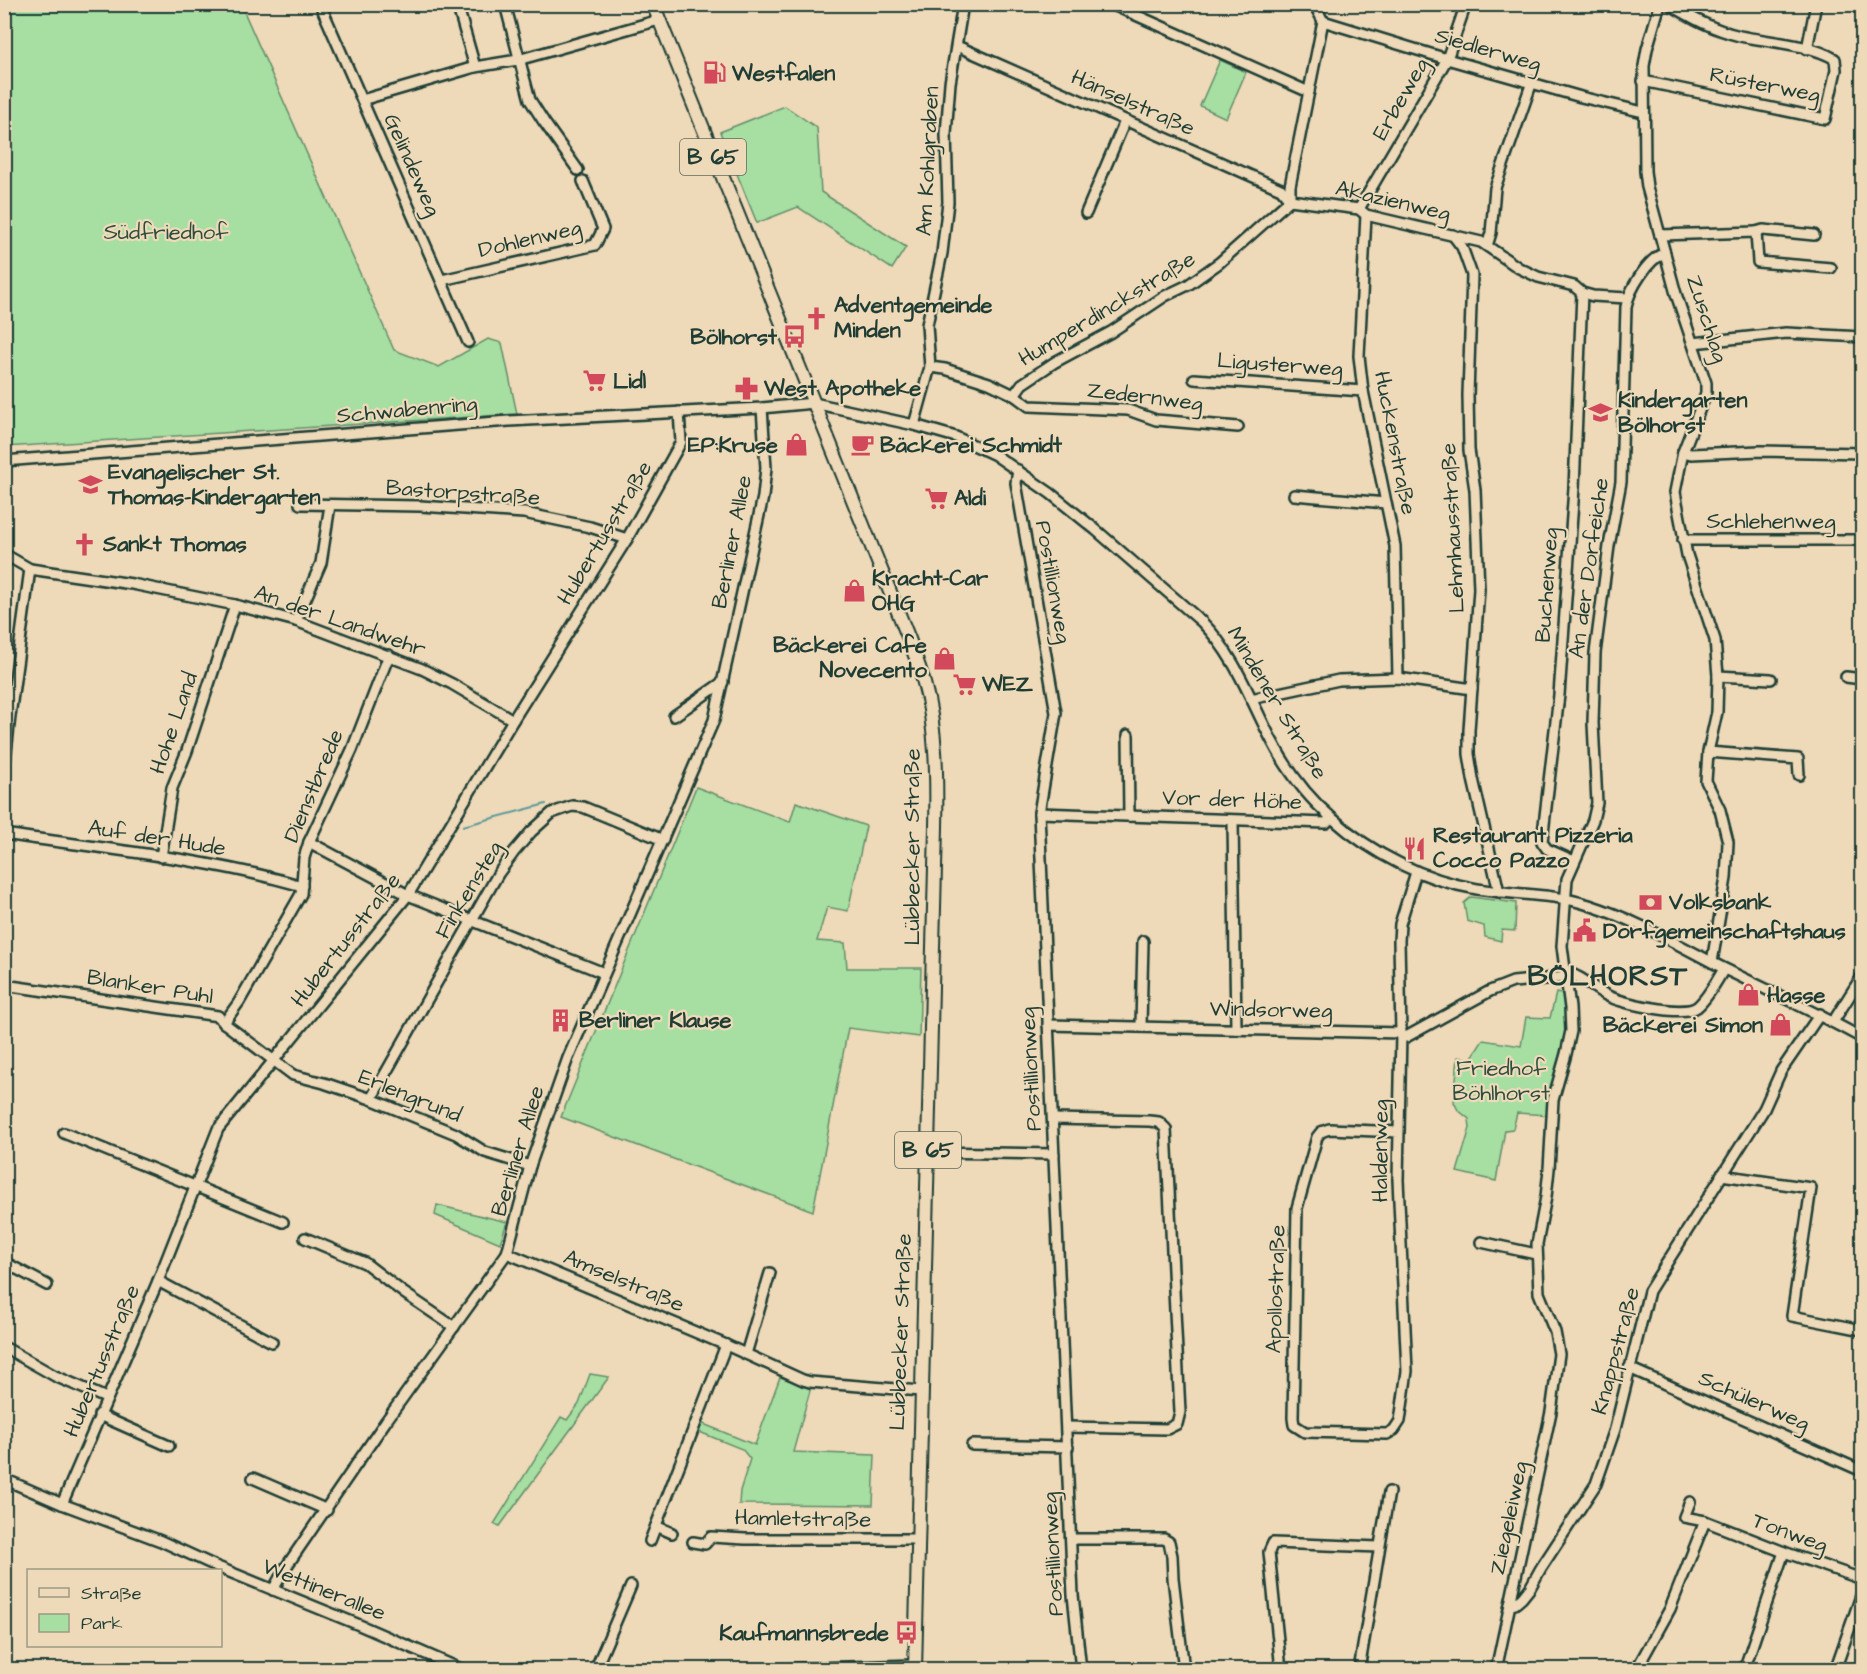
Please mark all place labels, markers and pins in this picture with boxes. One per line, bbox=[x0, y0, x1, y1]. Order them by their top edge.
place label: Westfalen bbox=[731, 58, 835, 89]
fuel station icon: Westfalen bbox=[701, 60, 727, 86]
place label: Adventgemeinde Minden bbox=[834, 290, 992, 346]
church icon: Adventgemeinde Minden bbox=[803, 305, 829, 331]
place label: Bölhorst bbox=[690, 322, 778, 353]
bus stop icon: Bölhorst bbox=[782, 324, 808, 350]
place label: Lidl bbox=[613, 366, 647, 397]
supermarket icon: Lidl bbox=[582, 368, 608, 394]
place label: West Apotheke bbox=[763, 373, 921, 404]
pharmacy icon: West Apotheke bbox=[733, 375, 759, 401]
place label: Kindergarten Bölhorst bbox=[1618, 385, 1747, 441]
school or university icon: Kindergarten Bölhorst bbox=[1587, 400, 1613, 426]
place label: EP:Kruse bbox=[688, 430, 778, 461]
place label: Bäckerei Schmidt bbox=[880, 430, 1063, 461]
shop icon: EP:Kruse bbox=[783, 432, 809, 458]
cafe icon: Bäckerei Schmidt bbox=[849, 432, 875, 458]
place label: Evangelischer St. Thomas-Kindergarten bbox=[107, 457, 321, 514]
school or university icon: Evangelischer St. Thomas-Kindergarten bbox=[77, 472, 103, 498]
place label: Aldi bbox=[954, 483, 987, 514]
supermarket icon: Aldi bbox=[923, 485, 949, 511]
place label: Sankt Thomas bbox=[102, 529, 247, 560]
church icon: Sankt Thomas bbox=[72, 531, 98, 557]
place label: Kracht-Car OHG bbox=[872, 563, 989, 619]
shop icon: Kracht-Car OHG bbox=[841, 578, 867, 604]
place label: Bäckerei Cafe Novecento bbox=[773, 630, 928, 686]
shop icon: Bäckerei Cafe Novecento bbox=[932, 645, 958, 671]
place label: WEZ bbox=[981, 669, 1033, 700]
supermarket icon: WEZ bbox=[951, 671, 977, 697]
place label: Restaurant Pizzeria Cocco Pazzo bbox=[1433, 820, 1633, 876]
restaurant icon: Restaurant Pizzeria Cocco Pazzo bbox=[1402, 835, 1428, 861]
place label: Volksbank bbox=[1668, 887, 1772, 918]
bank icon: Volksbank bbox=[1638, 889, 1664, 915]
place label: Dorfgemeinschaftshaus bbox=[1603, 916, 1846, 948]
public building icon: Dorfgemeinschaftshaus bbox=[1572, 918, 1598, 944]
place label: Hasse bbox=[1767, 980, 1826, 1011]
shop icon: Hasse bbox=[1736, 982, 1762, 1008]
place label: Berliner Klause bbox=[579, 1005, 732, 1036]
building icon: Berliner Klause bbox=[548, 1007, 574, 1033]
place label: Bäckerei Simon bbox=[1603, 1010, 1763, 1041]
shop icon: Bäckerei Simon bbox=[1768, 1012, 1794, 1038]
place label: Kaufmannsbrede bbox=[719, 1618, 889, 1649]
bus stop icon: Kaufmannsbrede bbox=[894, 1620, 920, 1646]

